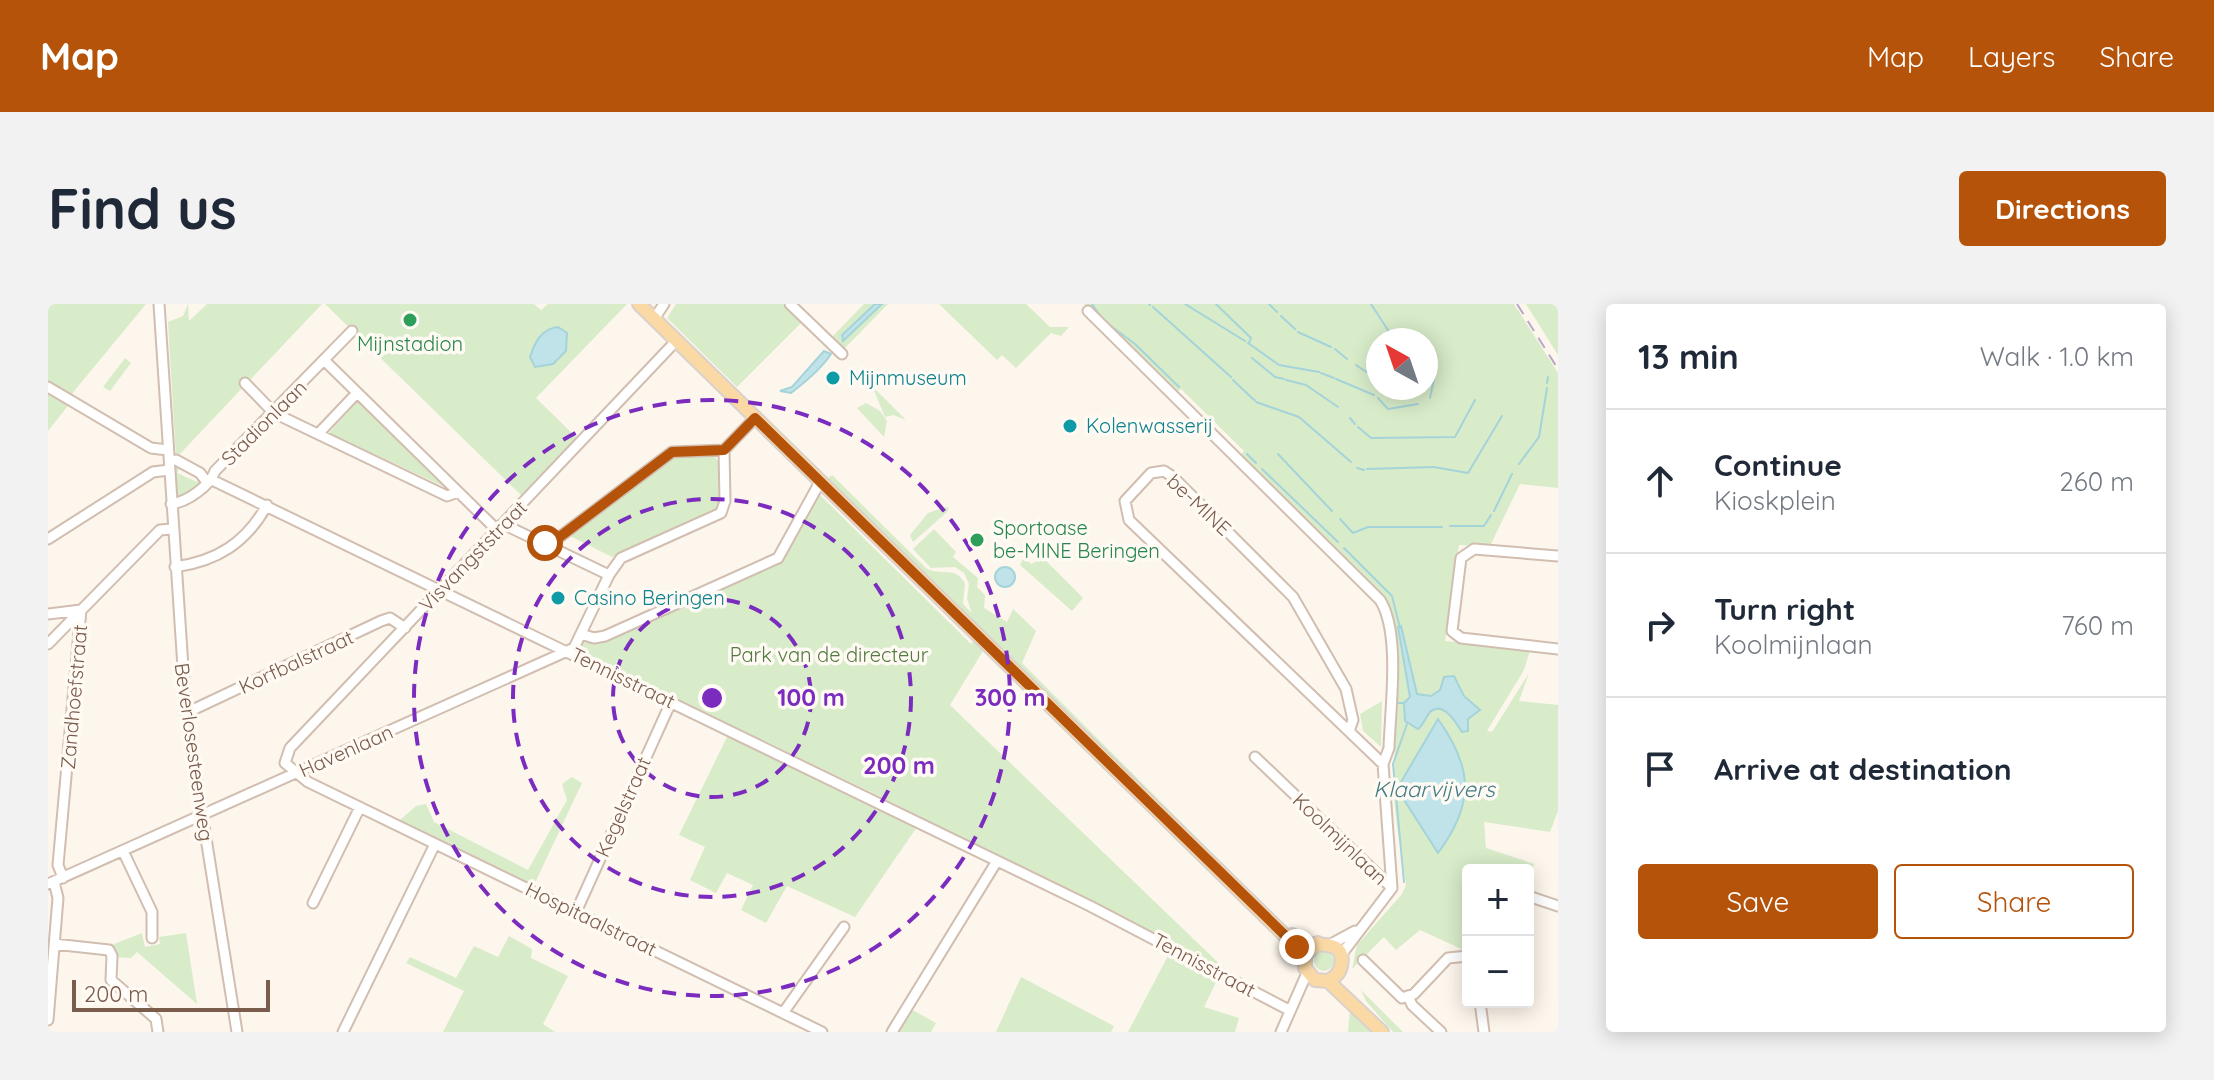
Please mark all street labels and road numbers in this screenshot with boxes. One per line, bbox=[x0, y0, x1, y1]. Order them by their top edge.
street label: Stadionlaan bbox=[216, 375, 312, 471]
street label: be-MINE bbox=[1162, 469, 1237, 541]
street label: Visvangststraat bbox=[413, 495, 532, 616]
street label: Zandhoefstraat bbox=[55, 623, 92, 771]
street label: Korfbalstraat bbox=[234, 624, 357, 699]
street label: Tennisstraat bbox=[567, 642, 679, 714]
street label: Beverlosesteenweg bbox=[170, 661, 219, 843]
street label: Havenlaan bbox=[295, 719, 397, 782]
street label: Kegelstraat bbox=[589, 753, 656, 861]
street label: Koolmijnlaan bbox=[1288, 787, 1393, 890]
street label: Hospitaalstraat bbox=[522, 876, 661, 961]
street label: Tennisstraat bbox=[1149, 927, 1260, 1002]

